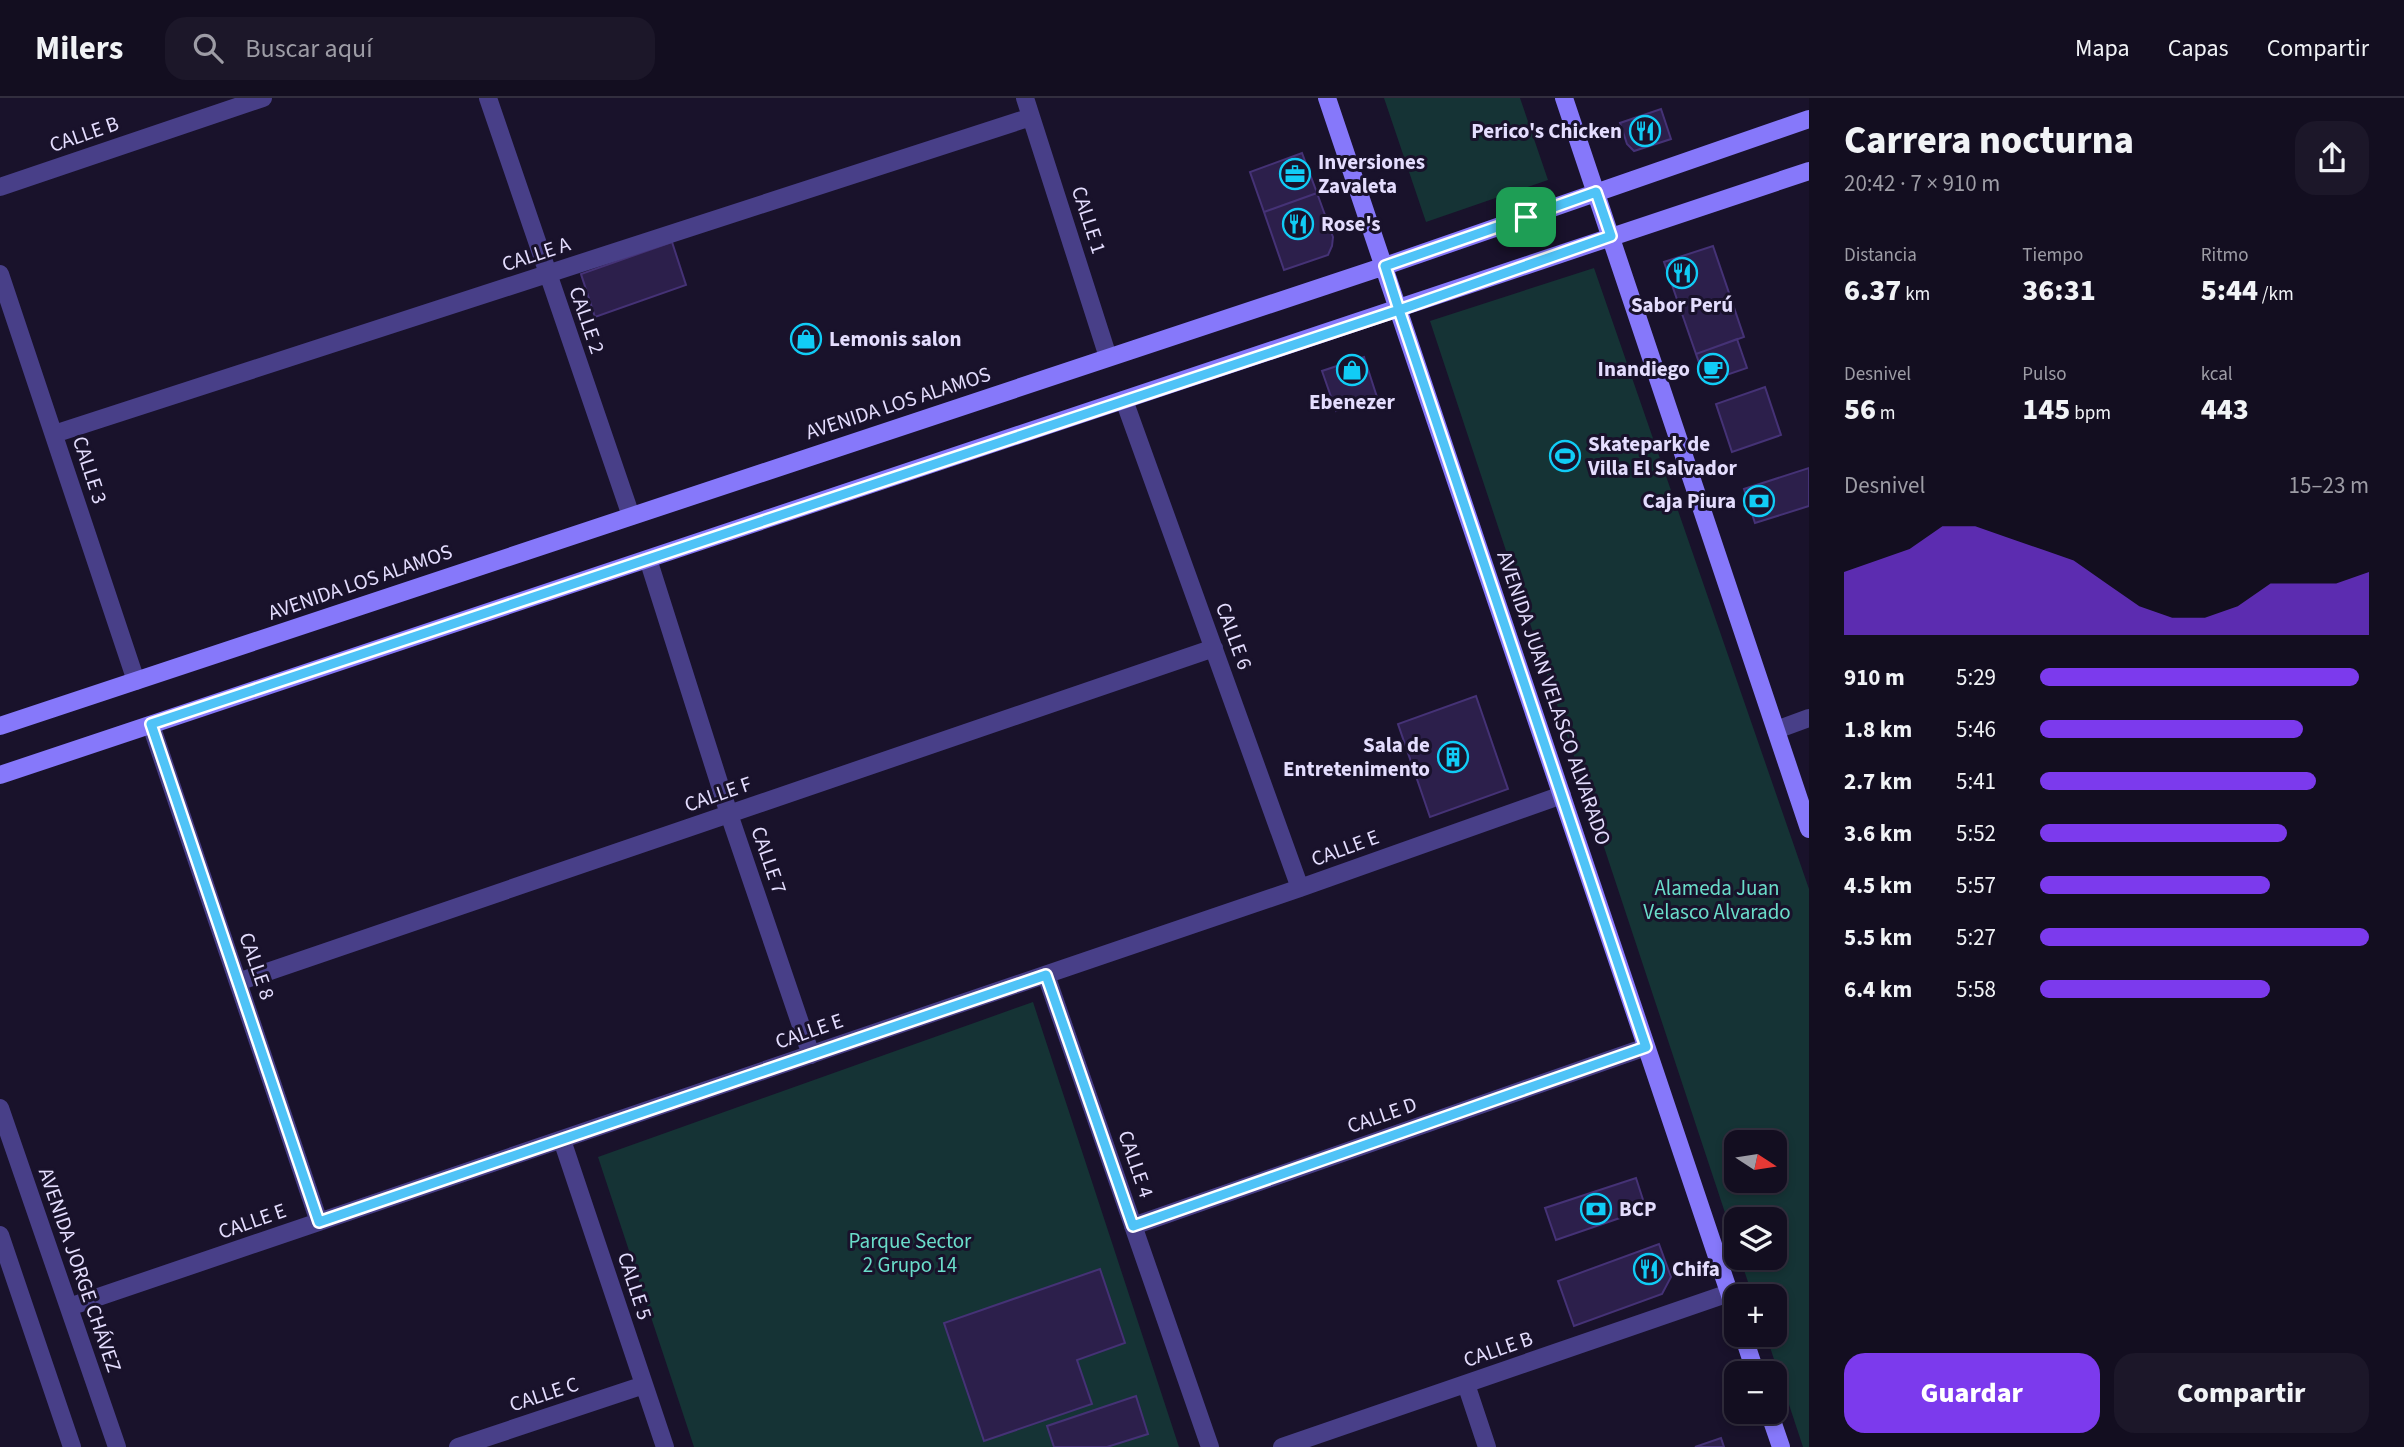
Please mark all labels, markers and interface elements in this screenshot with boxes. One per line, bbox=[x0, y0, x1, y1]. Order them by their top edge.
search box bbox=[165, 17, 655, 80]
text: Milers bbox=[35, 25, 123, 72]
icon: search bbox=[189, 29, 227, 67]
text: Buscar aquí bbox=[245, 30, 373, 67]
text: Mapa bbox=[2075, 31, 2130, 66]
text: Capas bbox=[2168, 31, 2229, 66]
text: Compartir bbox=[2267, 31, 2369, 66]
street label: CALLE B bbox=[45, 108, 123, 160]
restaurant icon: Perico's Chicken bbox=[1628, 114, 1662, 148]
text: Carrera nocturna bbox=[1844, 114, 2134, 168]
place label: Perico's Chicken bbox=[1471, 116, 1622, 146]
button: share bbox=[2295, 121, 2369, 195]
place label: Inversiones Zavaleta bbox=[1318, 147, 1425, 201]
office icon: Inversiones Zavaleta bbox=[1278, 157, 1312, 191]
text: 20:42 · 7 × 910 m bbox=[1844, 167, 2000, 200]
street label: CALLE 1 bbox=[1064, 182, 1114, 258]
pin bbox=[1496, 187, 1556, 247]
icon: arrive bbox=[1507, 198, 1545, 236]
restaurant icon: Rose's bbox=[1281, 207, 1315, 241]
place label: Rose's bbox=[1321, 209, 1381, 239]
street label: CALLE A bbox=[498, 229, 575, 279]
text: Distancia bbox=[1844, 242, 1917, 269]
text: Tiempo bbox=[2022, 242, 2083, 269]
text: Ritmo bbox=[2201, 242, 2249, 269]
restaurant icon: Sabor Perú bbox=[1665, 256, 1699, 290]
text: 6.37 bbox=[1844, 269, 1901, 312]
text: 36:31 bbox=[2022, 269, 2096, 312]
text: 5:44 bbox=[2201, 269, 2258, 312]
text: km bbox=[1901, 281, 1930, 308]
text: /km bbox=[2258, 281, 2294, 308]
street label: CALLE 2 bbox=[562, 282, 612, 358]
place label: Sabor Perú bbox=[1631, 290, 1733, 320]
shop icon: Lemonis salon bbox=[789, 322, 823, 356]
place label: Lemonis salon bbox=[829, 324, 961, 354]
cafe icon: Inandiego bbox=[1696, 352, 1730, 386]
shop icon: Ebenezer bbox=[1335, 353, 1369, 387]
place label: Inandiego bbox=[1598, 354, 1690, 384]
street label: AVENIDA LOS ALAMOS bbox=[802, 359, 994, 447]
text: Desnivel bbox=[1844, 361, 1911, 388]
text: Pulso bbox=[2022, 361, 2067, 388]
text: kcal bbox=[2201, 361, 2233, 388]
place label: Ebenezer bbox=[1309, 387, 1396, 417]
text: 56 bbox=[1844, 388, 1876, 431]
text: 145 bbox=[2022, 388, 2070, 431]
text: 443 bbox=[2201, 388, 2249, 431]
text: m bbox=[1876, 400, 1896, 427]
text: bpm bbox=[2070, 400, 2111, 427]
place label: Skatepark de Villa El Salvador bbox=[1587, 429, 1738, 483]
street label: CALLE 3 bbox=[65, 432, 115, 508]
sports icon: Skatepark de Villa El Salvador bbox=[1548, 439, 1582, 473]
text: Desnivel bbox=[1844, 469, 1925, 502]
text: 15–23 m bbox=[2289, 469, 2369, 502]
bank icon: Caja Piura bbox=[1742, 484, 1776, 518]
place label: Caja Piura bbox=[1643, 486, 1736, 516]
street label: AVENIDA LOS ALAMOS bbox=[264, 536, 456, 628]
street label: AVENIDA JUAN VELASCO ALVARADO bbox=[1489, 547, 1619, 849]
street label: CALLE 6 bbox=[1208, 598, 1260, 674]
text: 910 m bbox=[1844, 661, 1905, 694]
text: 5:29 bbox=[1956, 661, 1996, 694]
text: 1.8 km bbox=[1844, 713, 1912, 746]
text: 5:46 bbox=[1956, 713, 1996, 746]
place label: Sala de Entretenimento bbox=[1283, 730, 1430, 784]
building icon: Sala de Entretenimento bbox=[1436, 740, 1470, 774]
text: 2.7 km bbox=[1844, 765, 1912, 798]
text: 5:41 bbox=[1956, 765, 1996, 798]
street label: CALLE F bbox=[680, 769, 756, 819]
text: 3.6 km bbox=[1844, 817, 1912, 850]
text: 5:52 bbox=[1956, 817, 1996, 850]
street label: CALLE 7 bbox=[744, 822, 794, 898]
street label: CALLE E bbox=[1307, 822, 1383, 874]
text: 4.5 km bbox=[1844, 869, 1912, 902]
text: 5:57 bbox=[1956, 869, 1996, 902]
park label: Alameda Juan Velasco Alvarado bbox=[1643, 873, 1791, 927]
text: 5.5 km bbox=[1844, 921, 1912, 954]
text: 5:27 bbox=[1956, 921, 1996, 954]
street label: CALLE 8 bbox=[232, 928, 282, 1004]
text: 6.4 km bbox=[1844, 973, 1912, 1006]
text: 5:58 bbox=[1956, 973, 1996, 1006]
street label: CALLE E bbox=[771, 1005, 847, 1057]
street label: CALLE D bbox=[1343, 1089, 1421, 1141]
street label: CALLE 4 bbox=[1111, 1126, 1161, 1202]
north arrow bbox=[1724, 1130, 1787, 1194]
map controls bbox=[1724, 1130, 1787, 1424]
street label: AVENIDA JORGE CHÁVEZ bbox=[31, 1164, 129, 1376]
bank icon: BCP bbox=[1579, 1192, 1613, 1226]
place label: BCP bbox=[1619, 1194, 1656, 1224]
street label: CALLE E bbox=[214, 1195, 290, 1247]
button: layers bbox=[1724, 1207, 1787, 1270]
park label: Parque Sector 2 Grupo 14 bbox=[849, 1226, 972, 1280]
street label: CALLE 5 bbox=[610, 1248, 660, 1324]
restaurant icon: Chifa bbox=[1632, 1252, 1666, 1286]
place label: Chifa bbox=[1672, 1254, 1720, 1284]
button: + bbox=[1724, 1284, 1787, 1347]
street label: CALLE B bbox=[1459, 1323, 1537, 1375]
button: Guardar bbox=[1844, 1353, 2100, 1433]
button: Compartir bbox=[2114, 1353, 2369, 1433]
button: − bbox=[1724, 1361, 1787, 1424]
street label: CALLE C bbox=[506, 1369, 582, 1419]

